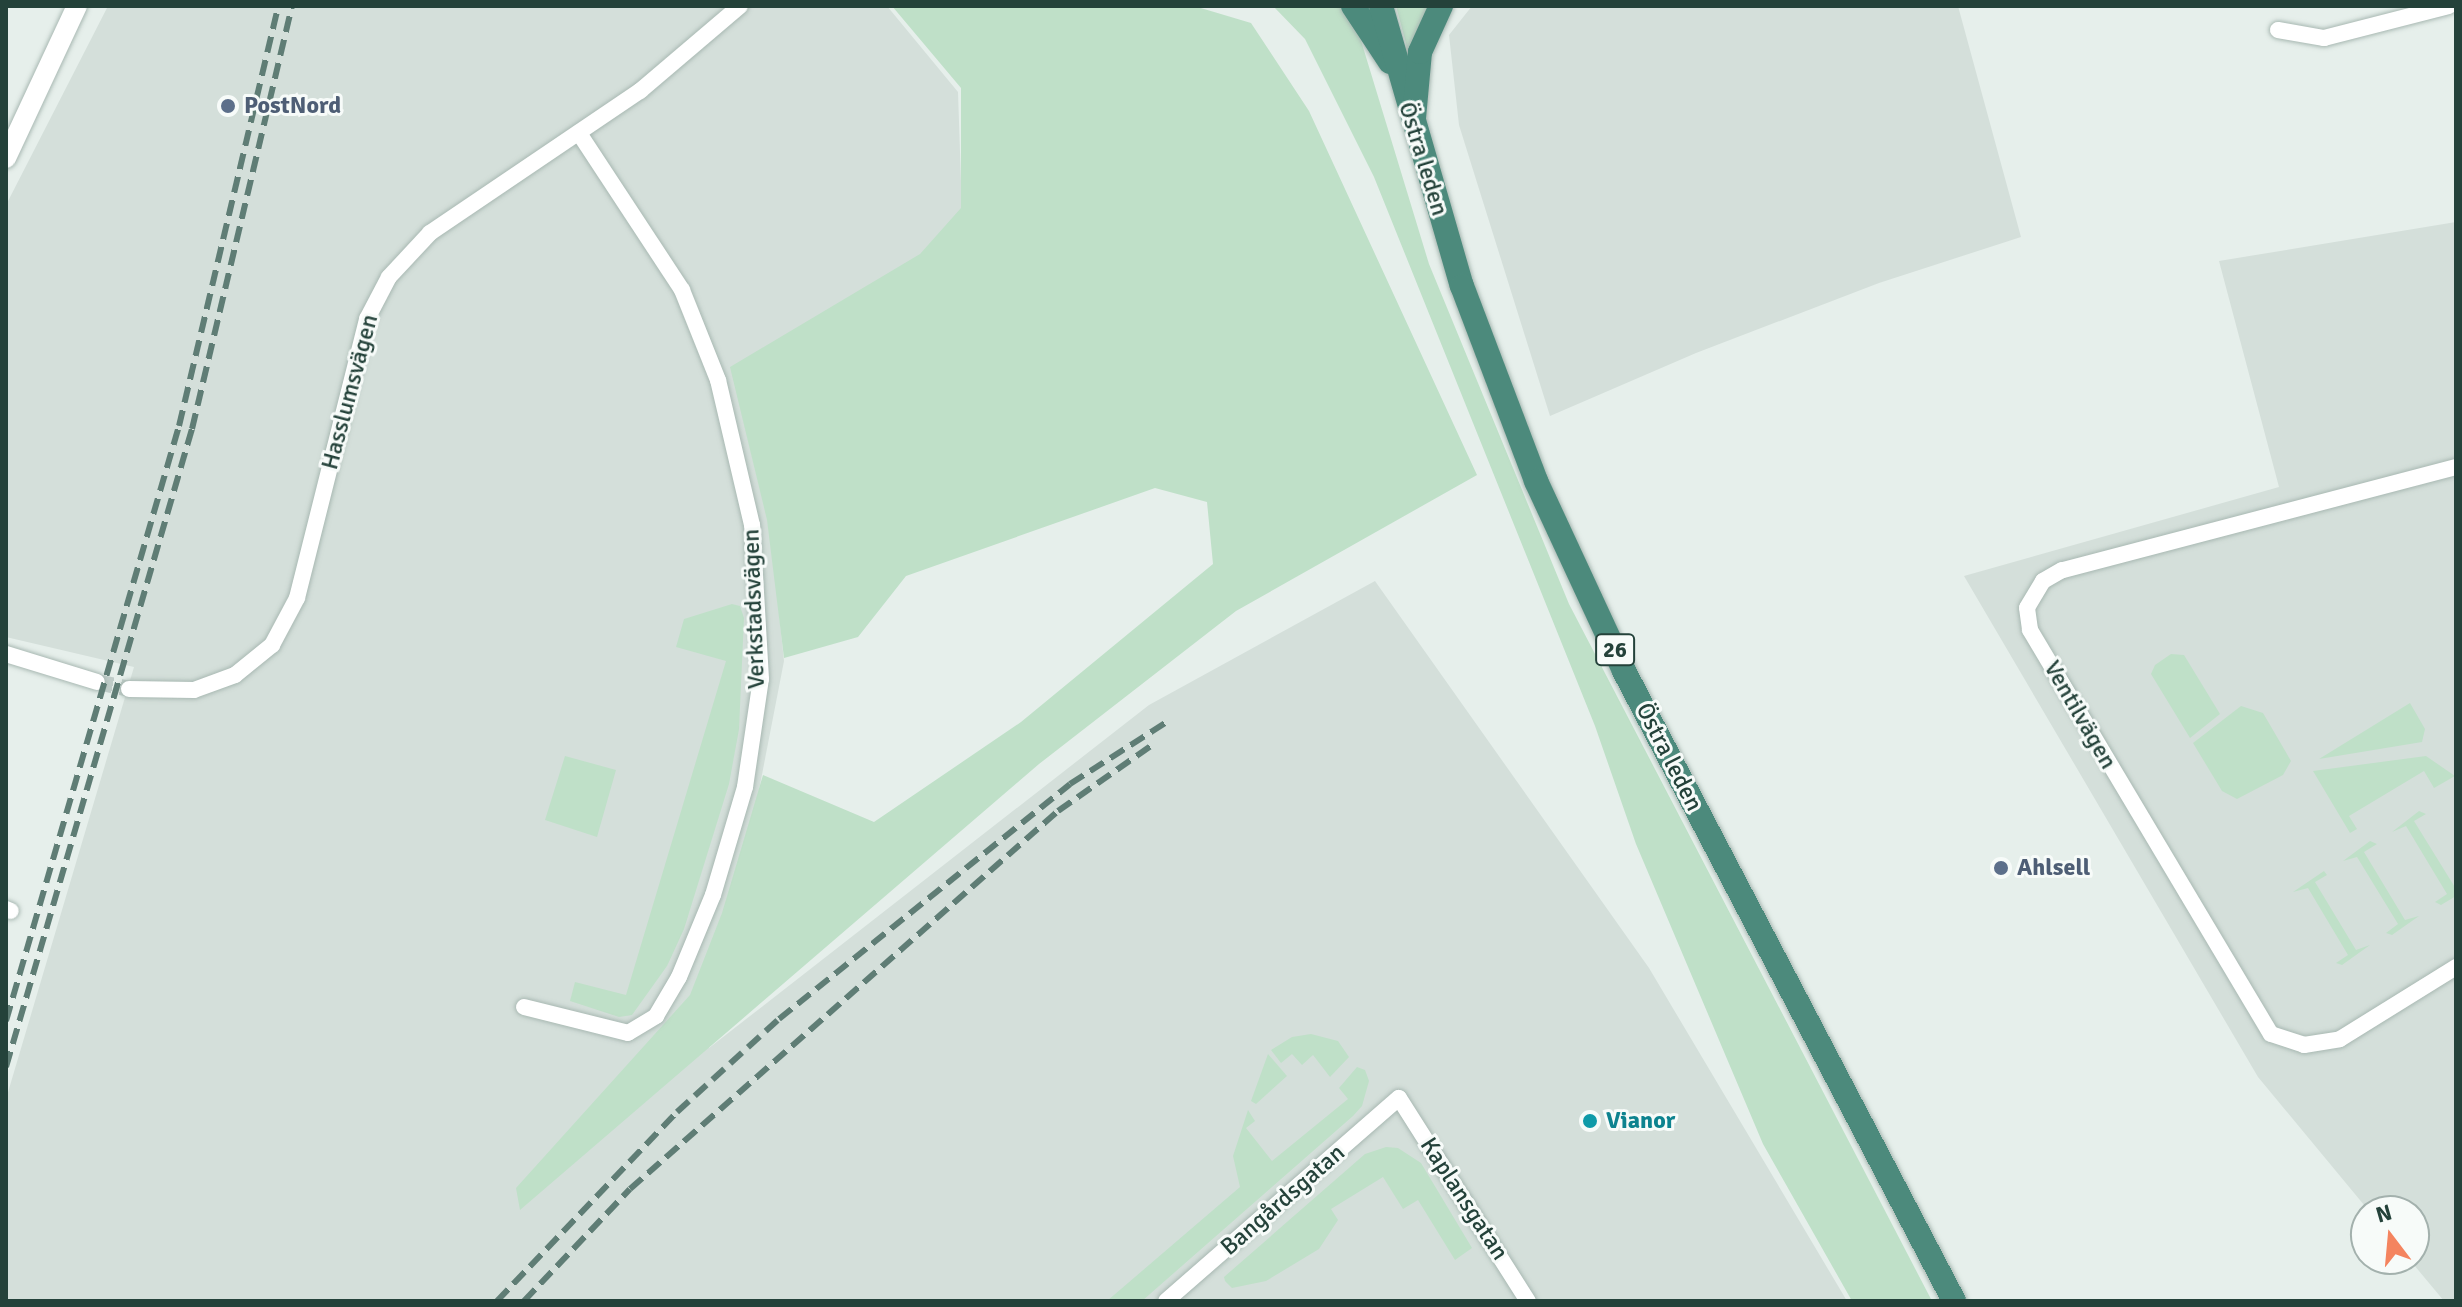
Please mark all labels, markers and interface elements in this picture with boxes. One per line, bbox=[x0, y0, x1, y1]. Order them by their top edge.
place label: PostNord bbox=[244, 92, 341, 120]
marker: PostNord bbox=[219, 97, 237, 115]
street label: Östra leden bbox=[1392, 99, 1454, 219]
street label: Hasslumsvägen bbox=[315, 311, 385, 473]
street label: Verkstadsvägen bbox=[737, 528, 771, 690]
road number: 26 bbox=[1595, 632, 1635, 668]
street label: Ventilvägen bbox=[2037, 656, 2123, 774]
street label: Östra leden bbox=[1630, 698, 1708, 816]
place label: Ahlsell bbox=[2017, 854, 2090, 882]
marker: Ahlsell bbox=[1992, 859, 2010, 877]
place label: Vianor bbox=[1606, 1107, 1675, 1135]
marker: Vianor bbox=[1581, 1112, 1599, 1130]
street label: Kaplansgatan bbox=[1414, 1132, 1514, 1266]
street label: Bangårdsgatan bbox=[1215, 1138, 1351, 1262]
north arrow bbox=[2350, 1195, 2430, 1275]
text: N bbox=[2373, 1198, 2395, 1228]

